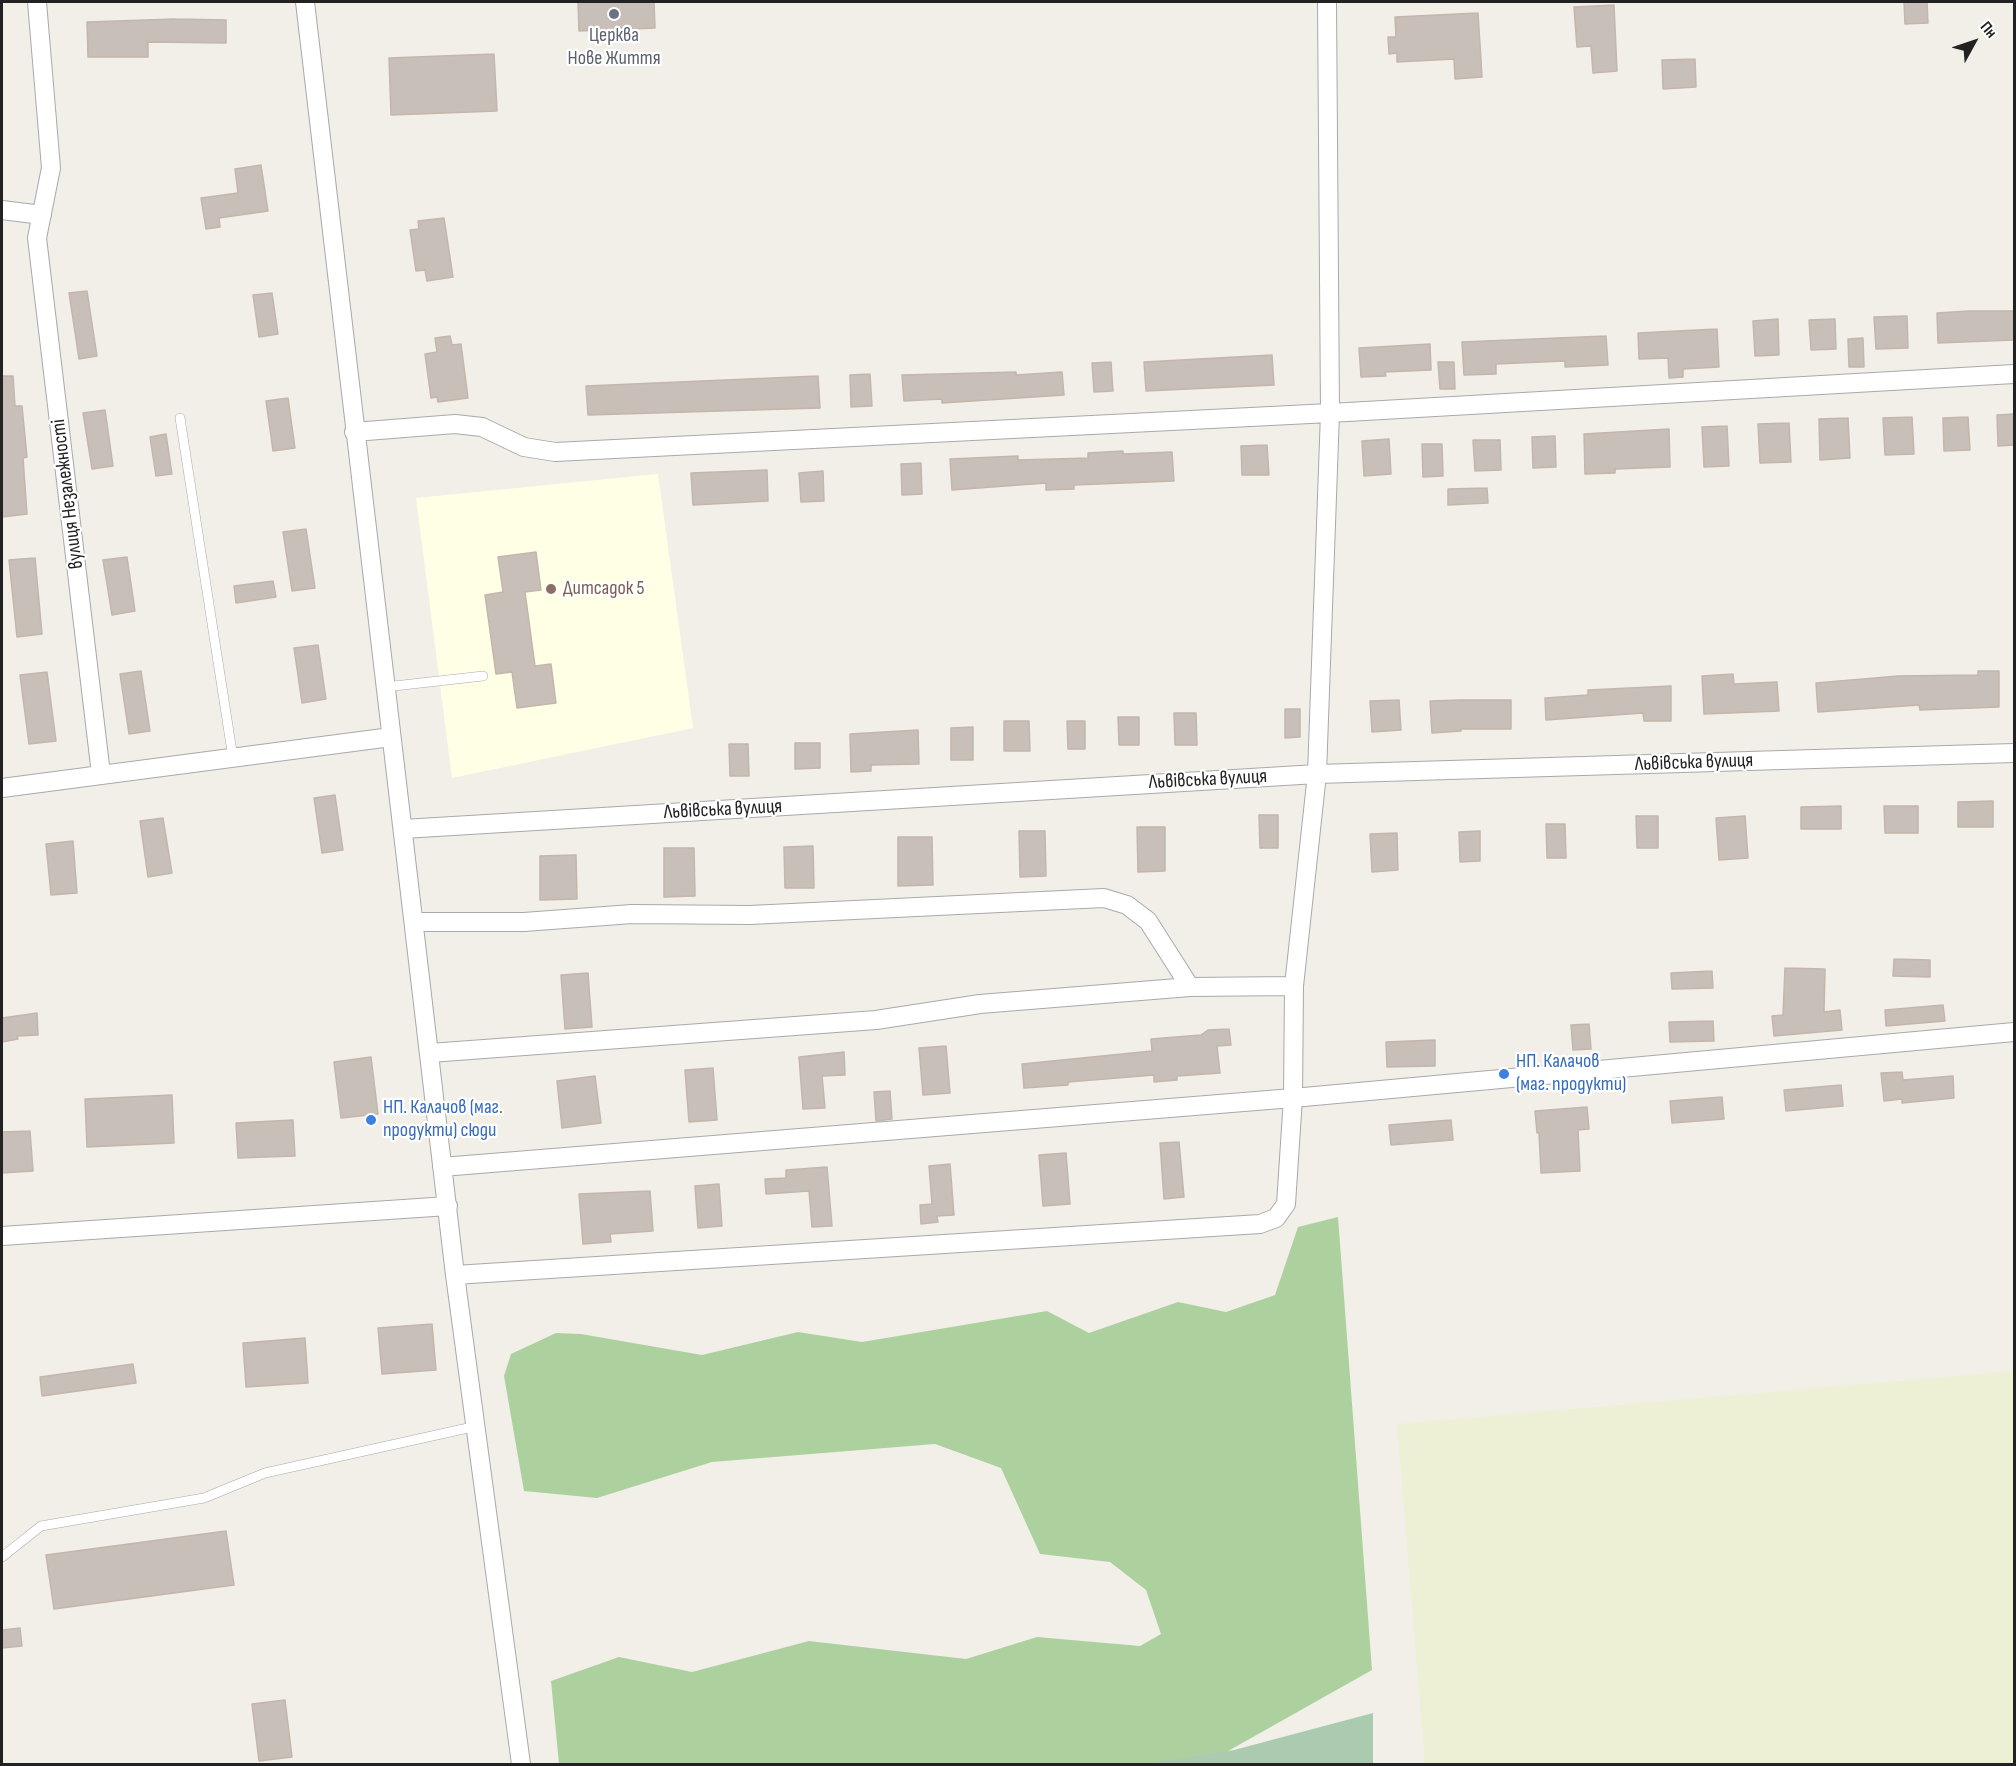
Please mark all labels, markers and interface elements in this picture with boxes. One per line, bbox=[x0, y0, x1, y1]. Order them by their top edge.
marker: Церква Нове Життя bbox=[607, 7, 621, 21]
north arrow bbox=[1944, 12, 2004, 72]
text: Пн bbox=[1976, 18, 2000, 42]
place label: Церква Нове Життя bbox=[568, 24, 660, 71]
street label: вулиця Незалежності bbox=[47, 418, 89, 570]
place label: Дитсадок 5 bbox=[563, 577, 645, 601]
marker: Дитсадок 5 bbox=[544, 582, 558, 596]
street label: Львівська вулиця bbox=[1634, 749, 1754, 777]
street label: Львівська вулиця bbox=[1148, 765, 1268, 795]
street label: Львівська вулиця bbox=[663, 795, 783, 825]
place label: НП. Калачов (маг. продукти) bbox=[1516, 1050, 1626, 1097]
marker: НП. Калачов (маг. продукти) bbox=[1497, 1067, 1511, 1081]
place label: НП. Калачов (маг. продукти) сюди bbox=[383, 1096, 503, 1143]
marker: НП. Калачов (маг. продукти) сюди bbox=[364, 1113, 378, 1127]

